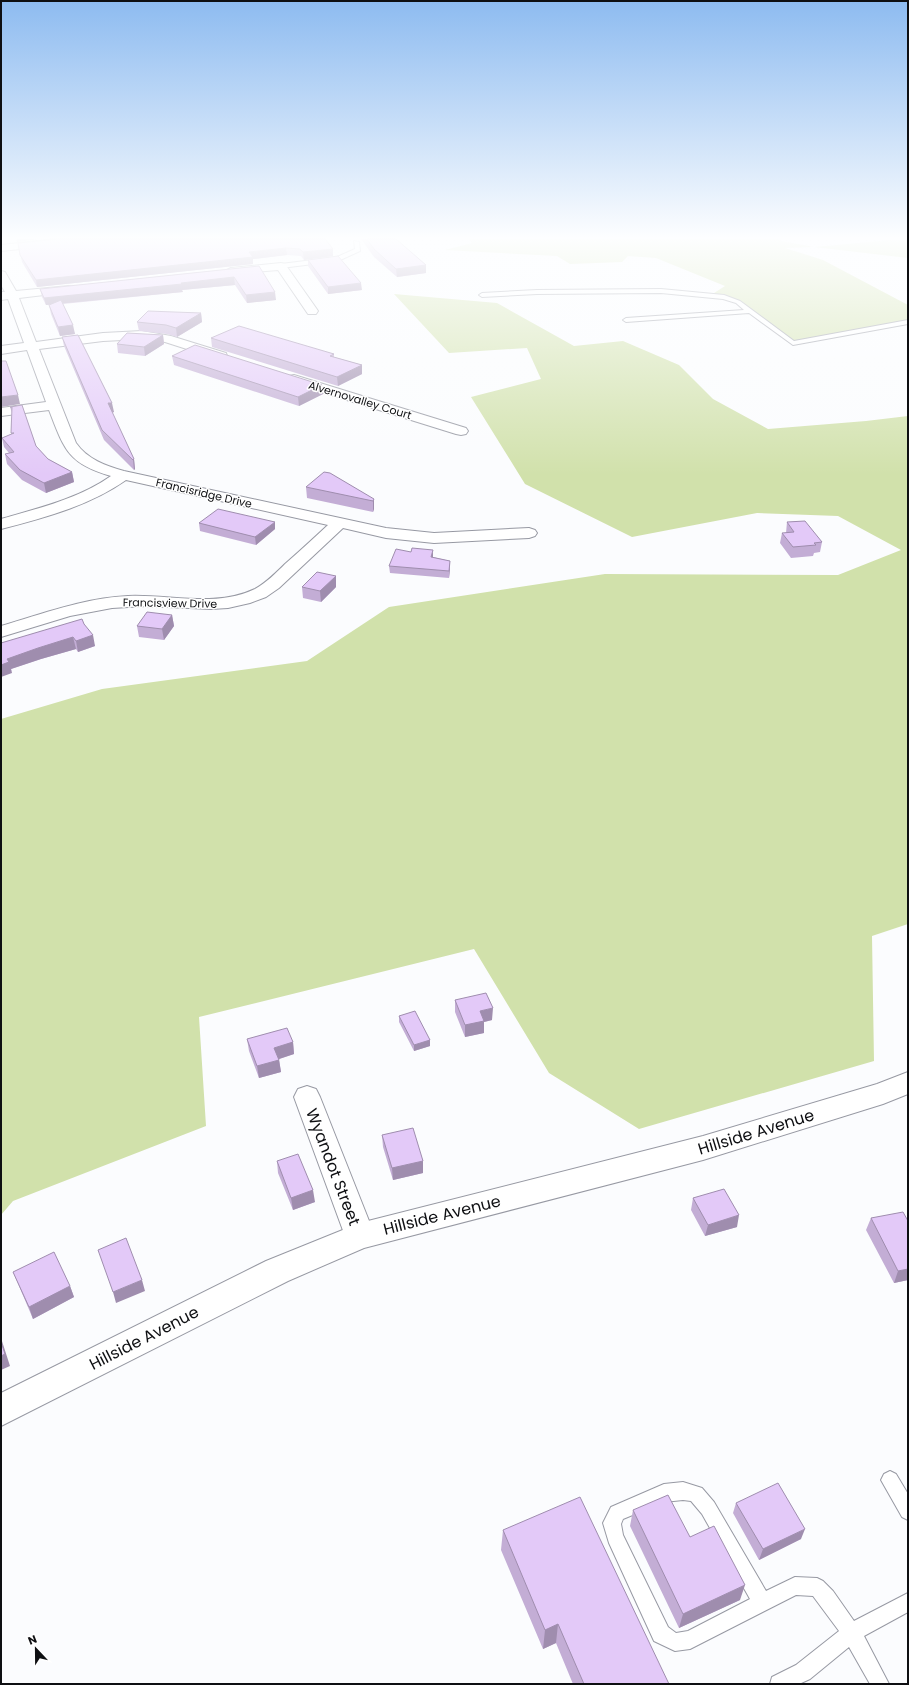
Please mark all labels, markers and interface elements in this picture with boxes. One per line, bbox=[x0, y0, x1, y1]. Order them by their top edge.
street label: Alvernovalley Court bbox=[307, 377, 413, 423]
street label: Francisridge Drive bbox=[154, 474, 254, 512]
street label: Francisview Drive bbox=[123, 594, 218, 612]
street label: Hillside Avenue bbox=[695, 1103, 817, 1161]
street label: Wyandot Street bbox=[300, 1105, 366, 1229]
street label: Hillside Avenue bbox=[381, 1189, 503, 1241]
street label: Hillside Avenue bbox=[85, 1300, 203, 1376]
north arrow bbox=[16, 1629, 56, 1669]
text: N bbox=[25, 1631, 39, 1649]

